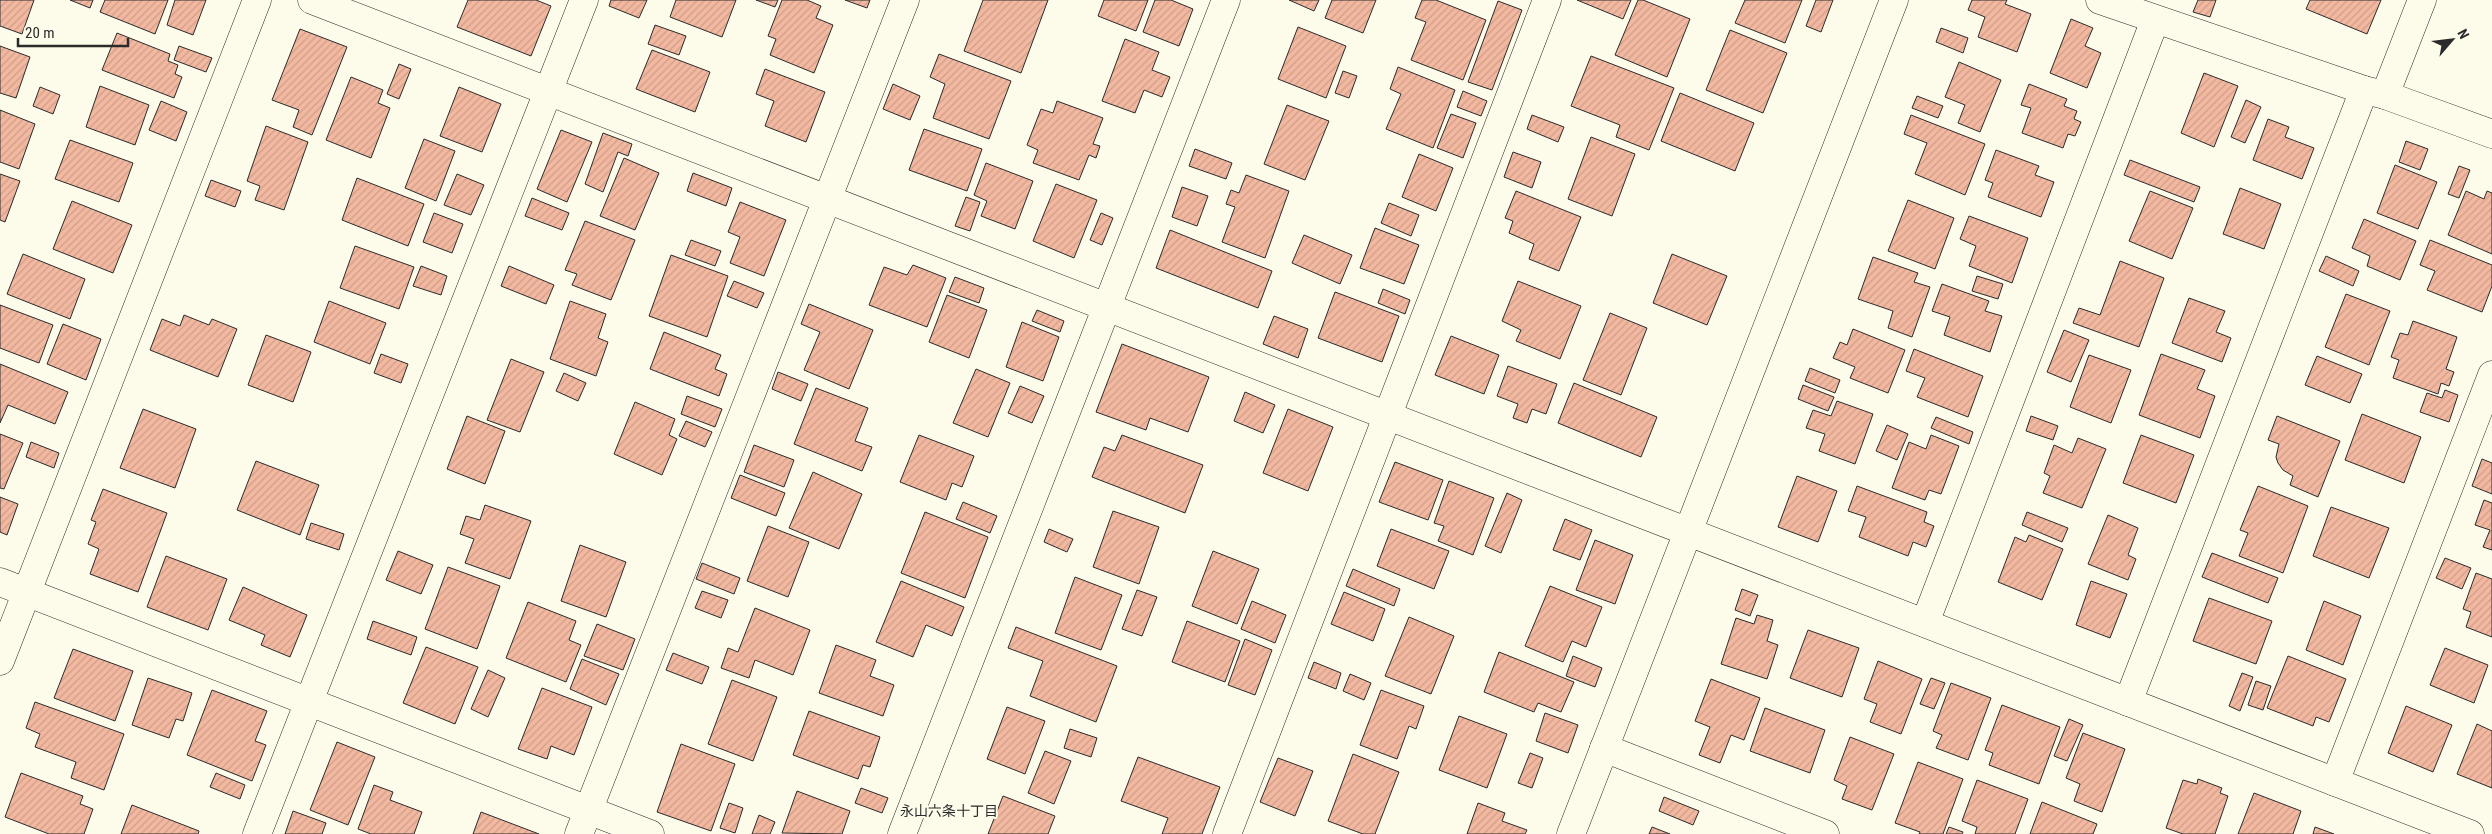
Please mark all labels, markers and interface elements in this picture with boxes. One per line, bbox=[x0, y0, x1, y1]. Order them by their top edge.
scale bar bbox=[18, 15, 128, 47]
north arrow bbox=[2427, 15, 2477, 65]
text: 20 m bbox=[25, 24, 55, 42]
text: N bbox=[2454, 26, 2473, 41]
district label: 永山六条十丁目 bbox=[900, 803, 998, 819]

